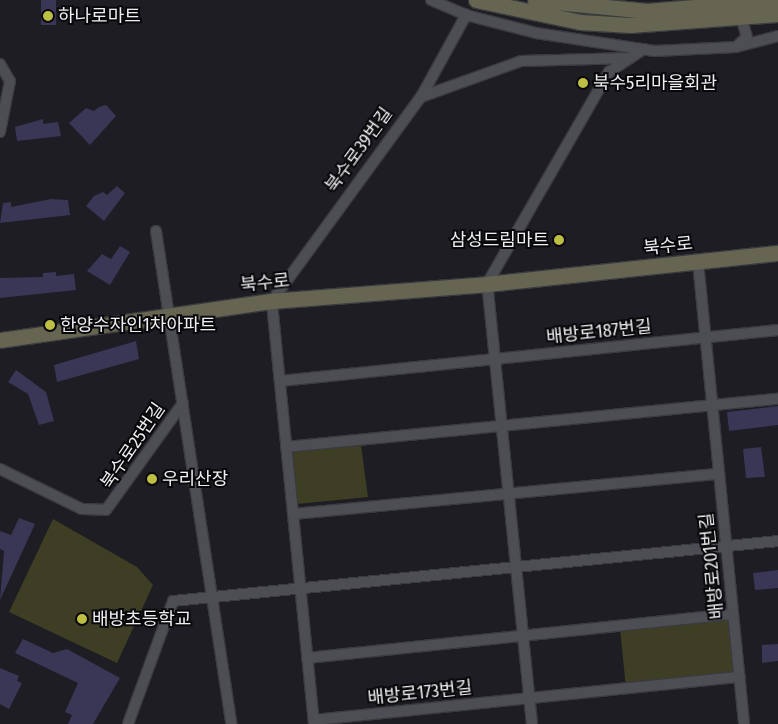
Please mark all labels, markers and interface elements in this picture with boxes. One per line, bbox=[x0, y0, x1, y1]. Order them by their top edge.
place label: 하나로마트 bbox=[58, 5, 141, 27]
marker: 하나로마트 bbox=[42, 10, 54, 22]
place label: 북수5리마을회관 bbox=[593, 72, 717, 94]
marker: 북수5리마을회관 bbox=[577, 77, 589, 89]
street label: 북수로39번길 bbox=[321, 103, 397, 197]
place label: 삼성드림마트 bbox=[450, 229, 549, 251]
street label: 북수로 bbox=[642, 233, 694, 259]
marker: 삼성드림마트 bbox=[553, 234, 565, 246]
street label: 북수로 bbox=[239, 270, 291, 296]
place label: 한양수자인1차아파트 bbox=[60, 314, 216, 336]
street label: 배방로187번길 bbox=[545, 316, 653, 348]
marker: 한양수자인1차아파트 bbox=[44, 319, 56, 331]
street label: 북수로25번길 bbox=[96, 399, 170, 493]
place label: 우리산장 bbox=[162, 468, 228, 490]
marker: 우리산장 bbox=[146, 473, 158, 485]
street label: 배방로201번길 bbox=[696, 512, 728, 620]
place label: 배방초등학교 bbox=[92, 608, 191, 630]
marker: 배방초등학교 bbox=[76, 613, 88, 625]
street label: 배방로173번길 bbox=[367, 677, 473, 709]

